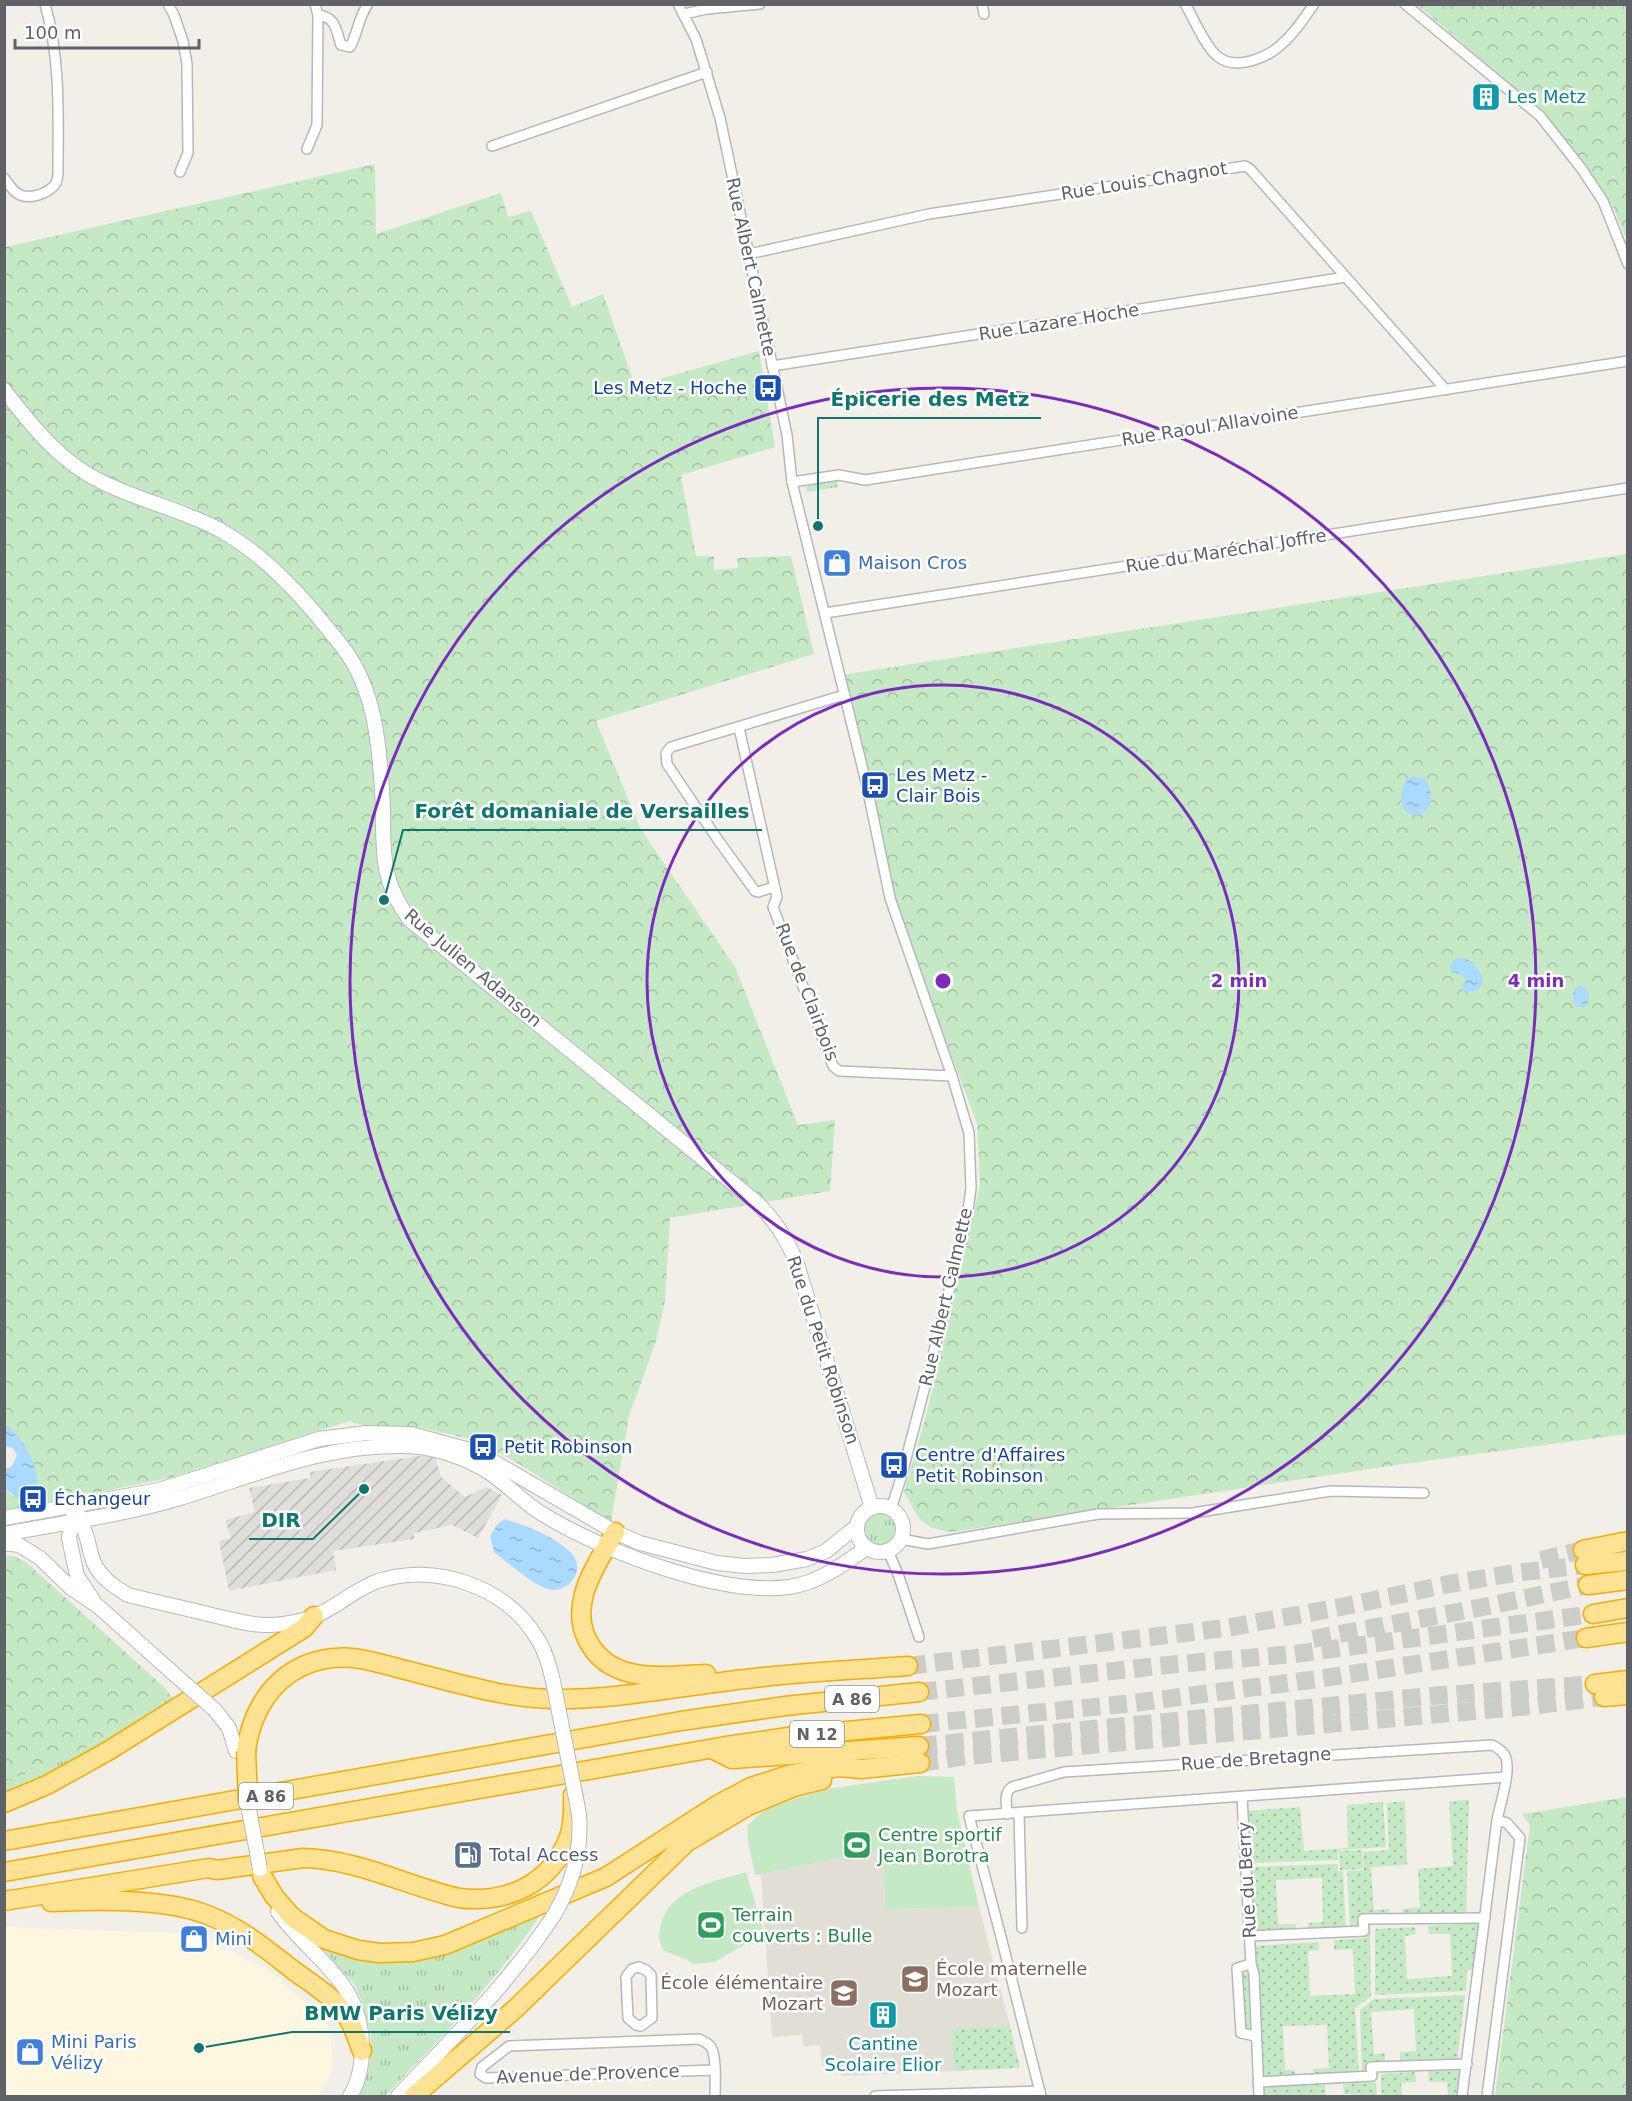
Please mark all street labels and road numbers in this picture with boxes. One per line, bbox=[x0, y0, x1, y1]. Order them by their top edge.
street label: Rue Louis Chagnot bbox=[1059, 157, 1229, 204]
street label: Rue Albert Calmette bbox=[722, 176, 781, 358]
street label: Rue Lazare Hoche bbox=[977, 298, 1141, 345]
street label: Rue Raoul Allavoine bbox=[1120, 401, 1300, 450]
street label: Rue du Maréchal Joffre bbox=[1124, 524, 1328, 577]
street label: Rue Julien Adanson bbox=[401, 904, 546, 1031]
street label: Rue de Clairbois bbox=[772, 920, 843, 1064]
street label: Rue Albert Calmette bbox=[915, 1206, 976, 1388]
street label: Rue du Petit Robinson bbox=[783, 1253, 864, 1447]
road number: A 86 bbox=[825, 1686, 879, 1712]
road number: N 12 bbox=[790, 1721, 844, 1747]
street label: Rue de Bretagne bbox=[1180, 1743, 1332, 1774]
road number: A 86 bbox=[239, 1783, 293, 1809]
street label: Rue du Berry bbox=[1233, 1821, 1260, 1939]
street label: Avenue de Provence bbox=[496, 2060, 680, 2087]

